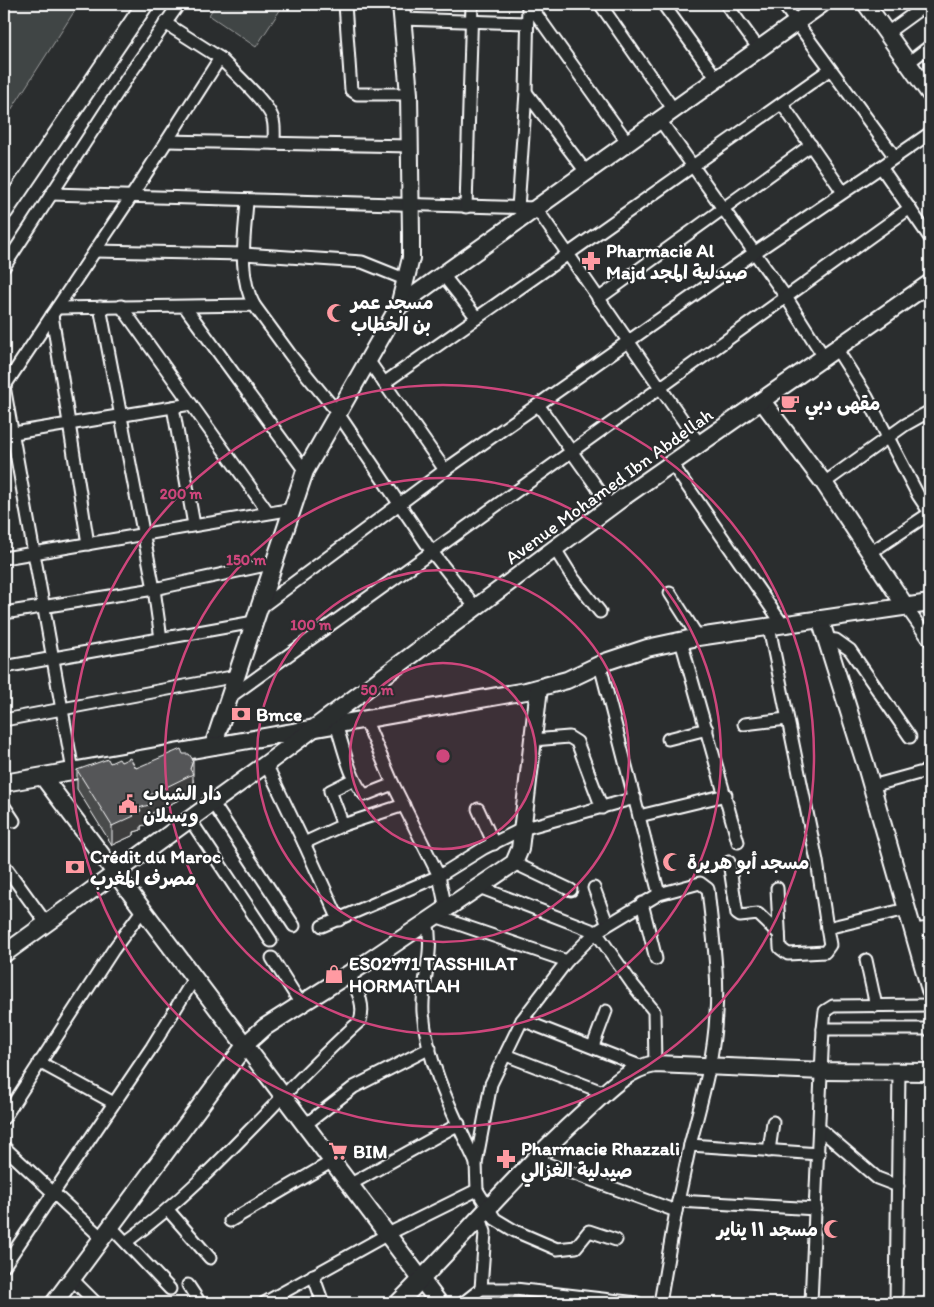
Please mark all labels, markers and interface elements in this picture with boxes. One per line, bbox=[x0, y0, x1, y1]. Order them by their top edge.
place label: Pharmacie Al Majd صيدلية المجد bbox=[606, 239, 748, 284]
pharmacy icon: Pharmacie Al Majd صيدلية المجد bbox=[580, 250, 602, 272]
place label: مسجد عمر بن الخطاب bbox=[349, 291, 433, 337]
mosque icon: مسجد عمر بن الخطاب bbox=[325, 302, 347, 324]
cafe icon: مقهى دبي bbox=[779, 392, 801, 414]
place label: مقهى دبي bbox=[805, 392, 880, 420]
street label: Avenue Mohamed Ibn Abdellah bbox=[501, 403, 717, 569]
text: 200 m bbox=[160, 485, 203, 503]
text: 150 m bbox=[226, 551, 266, 569]
text: 100 m bbox=[290, 616, 332, 634]
text: 50 m bbox=[360, 681, 394, 699]
bank icon: Bmce bbox=[230, 703, 252, 725]
place label: Bmce bbox=[256, 703, 302, 726]
centre of rings bbox=[434, 747, 452, 765]
place label: دار الشباب ويسلان bbox=[143, 782, 222, 827]
public building icon: دار الشباب ويسلان bbox=[117, 793, 139, 815]
place label: Crédit du Maroc مصرف المغرب bbox=[90, 845, 221, 891]
mosque icon: مسجد أبو هريرة bbox=[661, 851, 683, 873]
place label: مسجد أبو هريرة bbox=[687, 851, 809, 875]
bank icon: Crédit du Maroc مصرف المغرب bbox=[64, 856, 86, 878]
place label: ES02771 TASSHILAT HORMATLAH bbox=[349, 952, 518, 997]
shop icon: ES02771 TASSHILAT HORMATLAH bbox=[323, 963, 345, 985]
place label: Pharmacie Rhazzali صيدلية الغزالي bbox=[521, 1137, 680, 1187]
supermarket icon: BIM bbox=[327, 1140, 349, 1162]
place label: BIM bbox=[353, 1140, 388, 1163]
pharmacy icon: Pharmacie Rhazzali صيدلية الغزالي bbox=[495, 1148, 517, 1170]
place label: مسجد ١١ يناير bbox=[715, 1218, 818, 1241]
mosque icon: مسجد ١١ يناير bbox=[822, 1218, 844, 1240]

